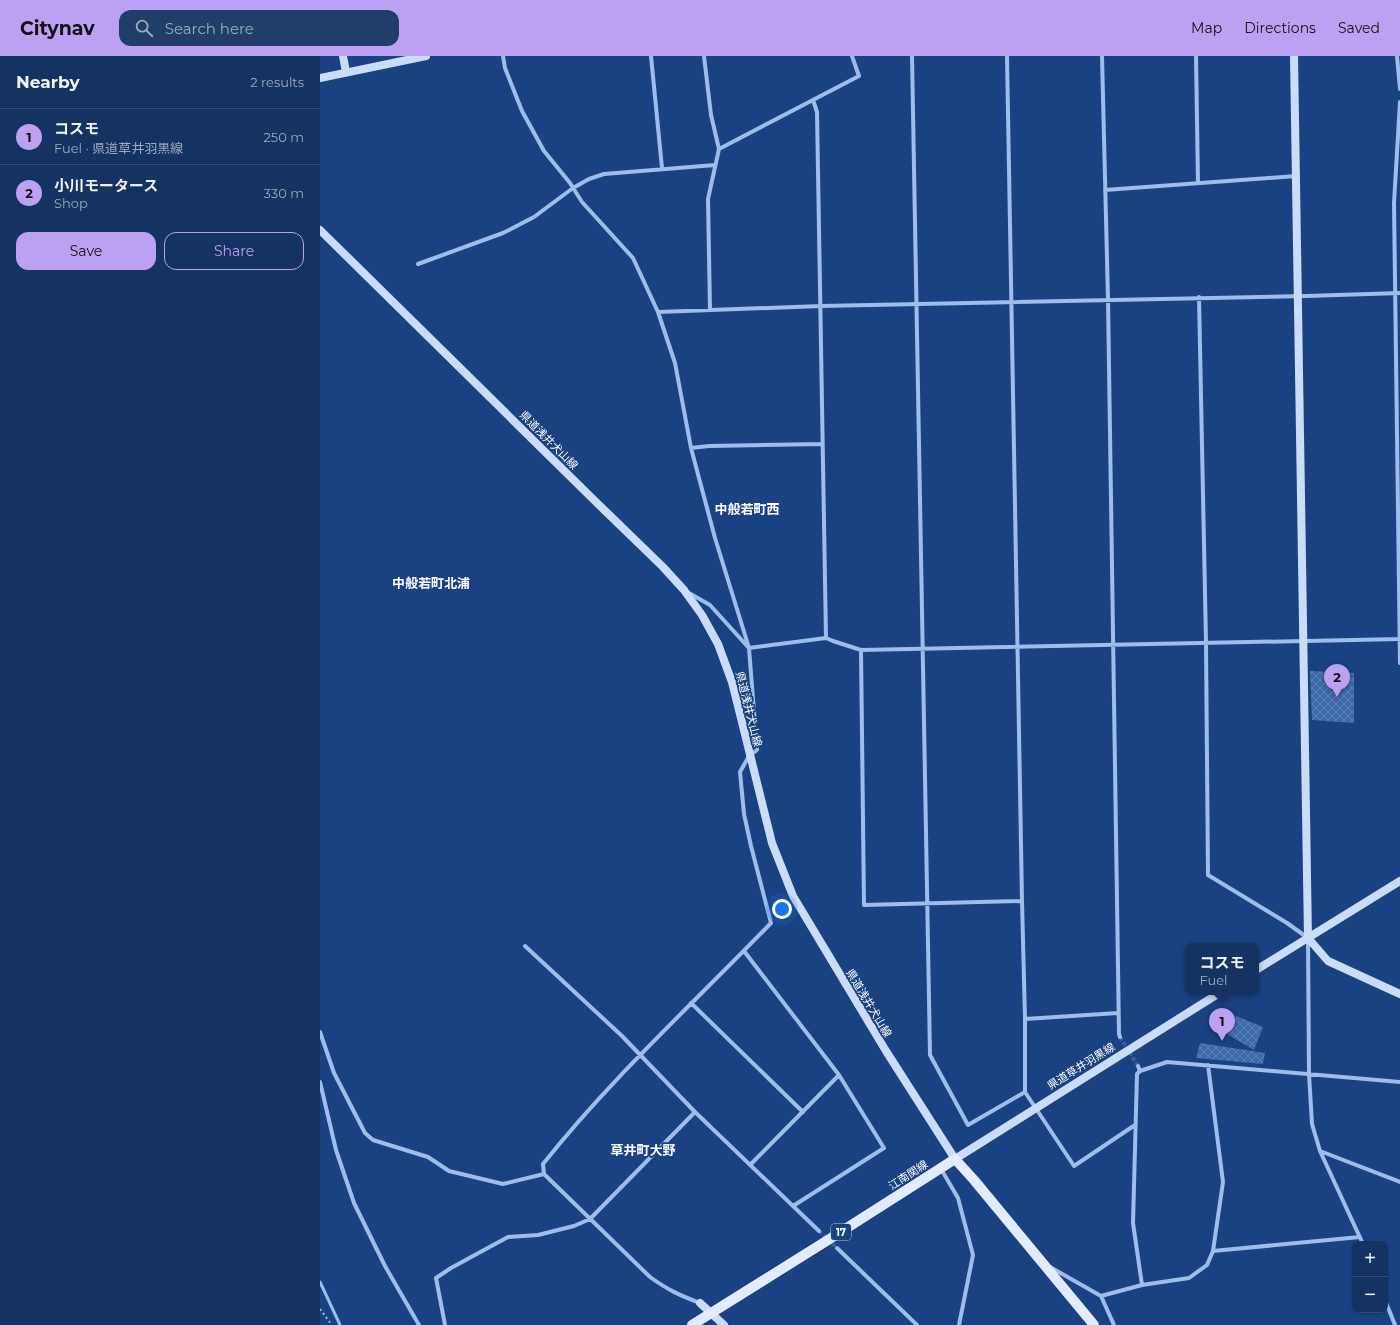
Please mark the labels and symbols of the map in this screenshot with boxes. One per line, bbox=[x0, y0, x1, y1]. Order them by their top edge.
street label: 県道浅井犬山線 bbox=[517, 408, 581, 472]
district label: 中般若町西 bbox=[714, 501, 780, 517]
district label: 中般若町北浦 bbox=[392, 575, 470, 591]
pin: 2 bbox=[1324, 664, 1350, 697]
street label: 県道浅井犬山線 bbox=[733, 670, 765, 748]
your location bbox=[772, 899, 792, 919]
street label: 県道浅井犬山線 bbox=[843, 966, 895, 1040]
pin: 1 bbox=[1209, 1008, 1235, 1041]
street label: 県道草井羽黒線 bbox=[1045, 1040, 1117, 1092]
district label: 草井町大野 bbox=[610, 1142, 676, 1158]
street label: 江南関線 bbox=[886, 1157, 930, 1193]
road number: 17 bbox=[831, 1224, 851, 1240]

